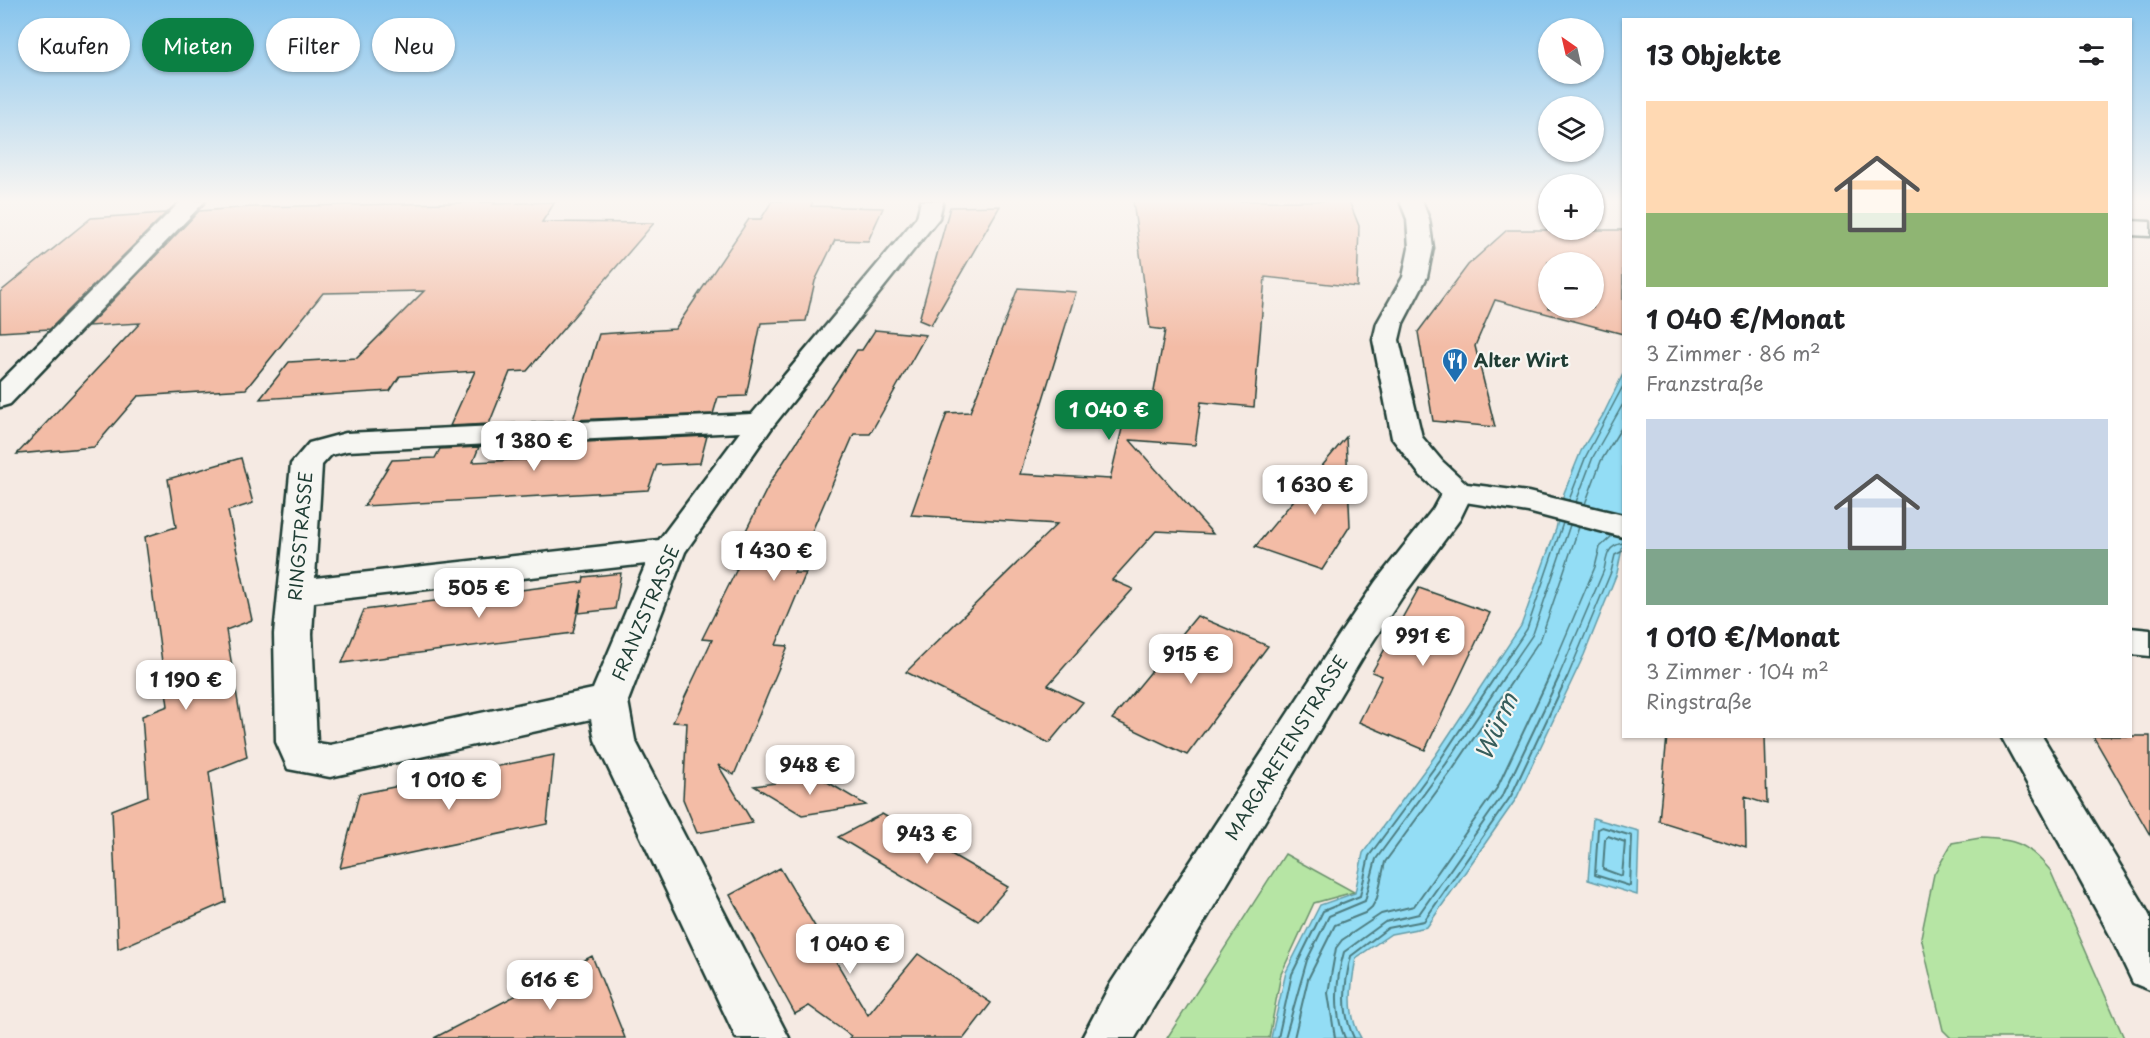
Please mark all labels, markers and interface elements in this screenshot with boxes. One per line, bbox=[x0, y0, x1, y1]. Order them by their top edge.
chip: Kaufen bbox=[18, 18, 130, 72]
chip: Mieten bbox=[142, 18, 254, 72]
chip: Filter bbox=[266, 18, 360, 72]
chip: Neu bbox=[372, 18, 455, 72]
north arrow bbox=[1538, 18, 1604, 84]
map controls bbox=[1538, 18, 1604, 318]
text: 13 Objekte bbox=[1646, 35, 1781, 74]
icon: filters bbox=[2075, 38, 2108, 71]
button: layers bbox=[1538, 96, 1604, 162]
icon: home bbox=[1823, 140, 1931, 248]
button: + bbox=[1538, 174, 1604, 240]
button: − bbox=[1538, 252, 1604, 318]
text: 1 040 €/Monat bbox=[1646, 299, 1846, 338]
text: 3 Zimmer · 86 m² bbox=[1646, 338, 1821, 368]
restaurant icon: Alter Wirt bbox=[1440, 346, 1470, 384]
place label: Alter Wirt bbox=[1474, 346, 1569, 373]
text: Franzstraße bbox=[1646, 368, 1764, 398]
pin: 1 040 € bbox=[1054, 390, 1164, 441]
text: 1 040 € bbox=[1069, 394, 1149, 424]
pin: 1 380 € bbox=[479, 421, 589, 472]
text: 1 380 € bbox=[495, 425, 573, 455]
icon: home bbox=[1823, 458, 1931, 566]
pin: 1 630 € bbox=[1260, 465, 1370, 516]
text: 1 630 € bbox=[1276, 469, 1354, 499]
street label: RINGSTRASSE bbox=[280, 470, 319, 602]
pin: 1 430 € bbox=[719, 531, 829, 582]
text: 1 430 € bbox=[735, 535, 813, 565]
street label: FRANZSTRASSE bbox=[604, 540, 685, 685]
pin: 505 € bbox=[437, 568, 521, 619]
text: 505 € bbox=[448, 572, 510, 602]
pin: 991 € bbox=[1381, 616, 1465, 667]
text: 1 010 €/Monat bbox=[1646, 617, 1840, 656]
text: 991 € bbox=[1395, 620, 1451, 650]
pin: 915 € bbox=[1149, 634, 1233, 685]
text: 915 € bbox=[1163, 638, 1219, 668]
street label: MARGARETENSTRASSE bbox=[1218, 650, 1354, 845]
text: 3 Zimmer · 104 m² bbox=[1646, 656, 1829, 686]
pin: 1 190 € bbox=[131, 660, 241, 711]
text: 1 190 € bbox=[150, 664, 222, 694]
water label: Würm bbox=[1464, 686, 1526, 766]
text: Ringstraße bbox=[1646, 686, 1752, 716]
pin: 948 € bbox=[768, 745, 852, 796]
text: 948 € bbox=[780, 749, 840, 779]
pin: 1 010 € bbox=[394, 760, 504, 811]
text: 1 010 € bbox=[411, 764, 487, 794]
pin: 943 € bbox=[885, 814, 969, 865]
text: 943 € bbox=[897, 818, 957, 848]
pin: 1 040 € bbox=[795, 924, 905, 975]
text: 1 040 € bbox=[810, 928, 890, 958]
pin: 616 € bbox=[508, 960, 592, 1011]
text: 616 € bbox=[521, 964, 579, 994]

